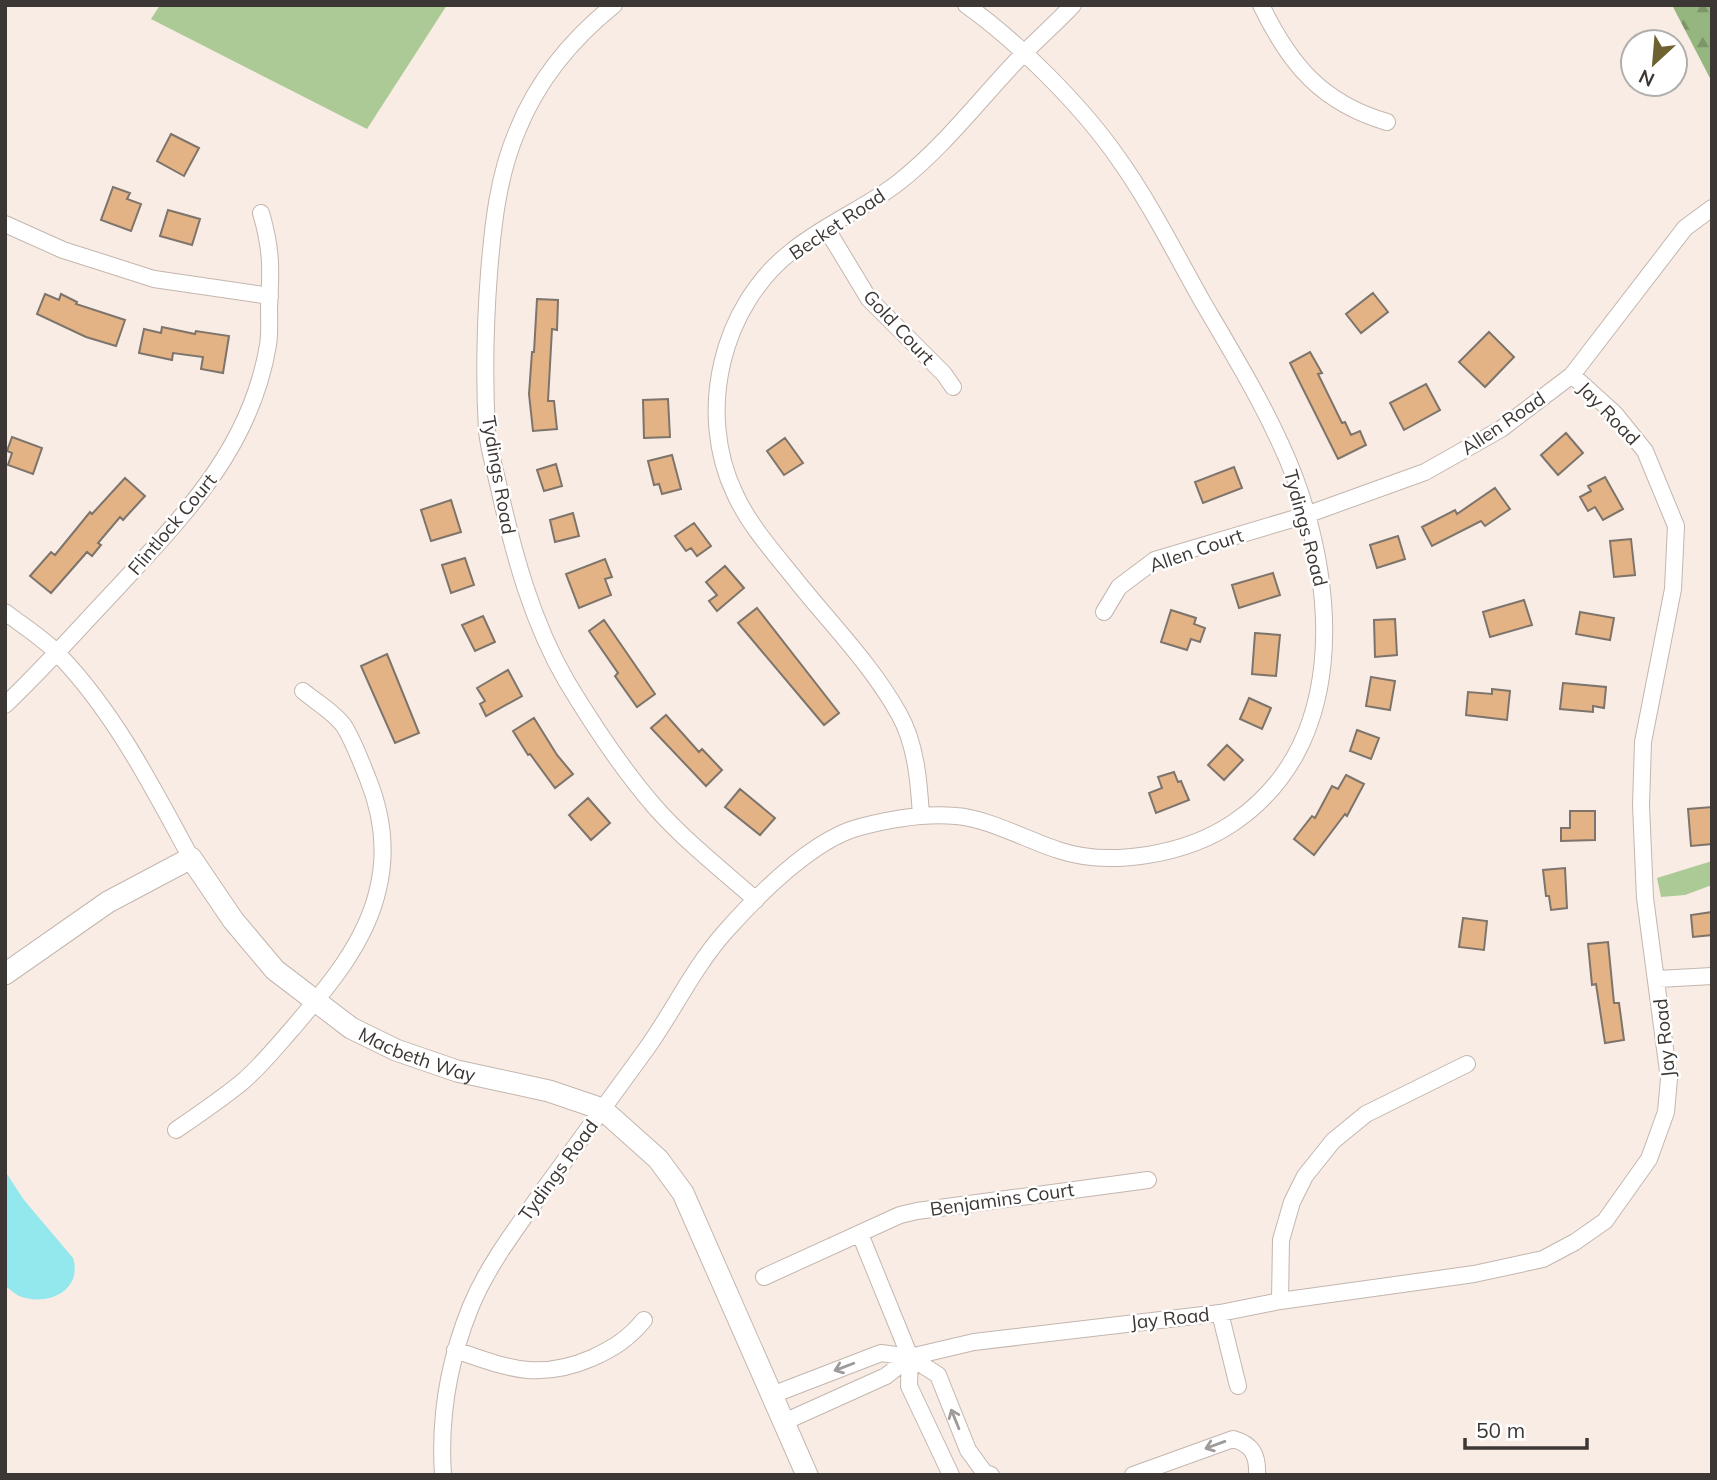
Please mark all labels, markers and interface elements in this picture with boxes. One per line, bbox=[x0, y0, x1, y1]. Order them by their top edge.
north arrow bbox=[1619, 28, 1689, 98]
text: N bbox=[1635, 64, 1658, 92]
street label: Becket Road bbox=[784, 183, 890, 265]
street label: Gold Court bbox=[858, 285, 940, 370]
street label: Jay Road bbox=[1573, 376, 1645, 450]
street label: Allen Road bbox=[1456, 386, 1550, 460]
street label: Tydings Road bbox=[477, 414, 521, 536]
street label: Tydings Road bbox=[1279, 467, 1333, 589]
street label: Flintlock Court bbox=[123, 468, 222, 580]
street label: Allen Court bbox=[1146, 523, 1246, 577]
street label: Jay Road bbox=[1648, 997, 1680, 1079]
street label: Macbeth Way bbox=[355, 1022, 478, 1087]
street label: Tydings Road bbox=[513, 1115, 603, 1225]
street label: Benjamins Court bbox=[928, 1177, 1076, 1221]
street label: Jay Road bbox=[1129, 1302, 1211, 1334]
one-way arrow bbox=[834, 1362, 856, 1375]
scale bar bbox=[1465, 1406, 1588, 1450]
one-way arrow bbox=[948, 1408, 961, 1430]
text: 50 m bbox=[1476, 1417, 1525, 1443]
one-way arrow bbox=[1204, 1440, 1226, 1453]

